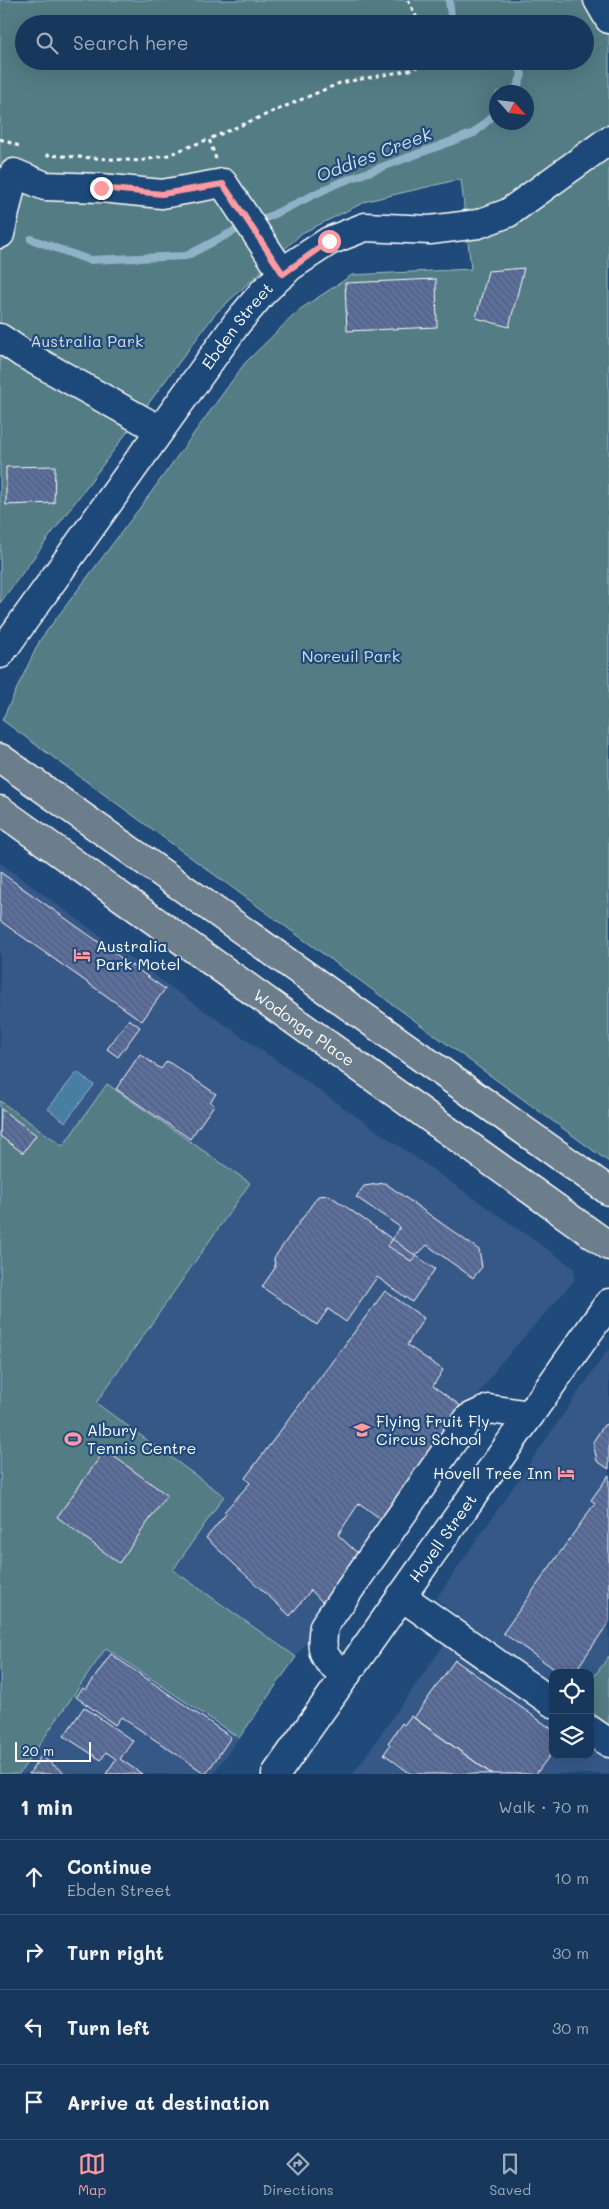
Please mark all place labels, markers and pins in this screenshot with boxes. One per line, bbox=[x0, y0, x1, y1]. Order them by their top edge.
place label: Australia Park Motel bbox=[96, 935, 181, 974]
hotel icon: Australia Park Motel bbox=[72, 945, 92, 965]
place label: Flying Fruit Fly Circus School bbox=[376, 1410, 490, 1449]
place label: Albury Tennis Centre bbox=[87, 1419, 197, 1458]
school or university icon: Flying Fruit Fly Circus School bbox=[352, 1420, 372, 1440]
sports icon: Albury Tennis Centre bbox=[63, 1429, 83, 1449]
place label: Hovell Tree Inn bbox=[433, 1462, 552, 1483]
hotel icon: Hovell Tree Inn bbox=[556, 1463, 576, 1483]

